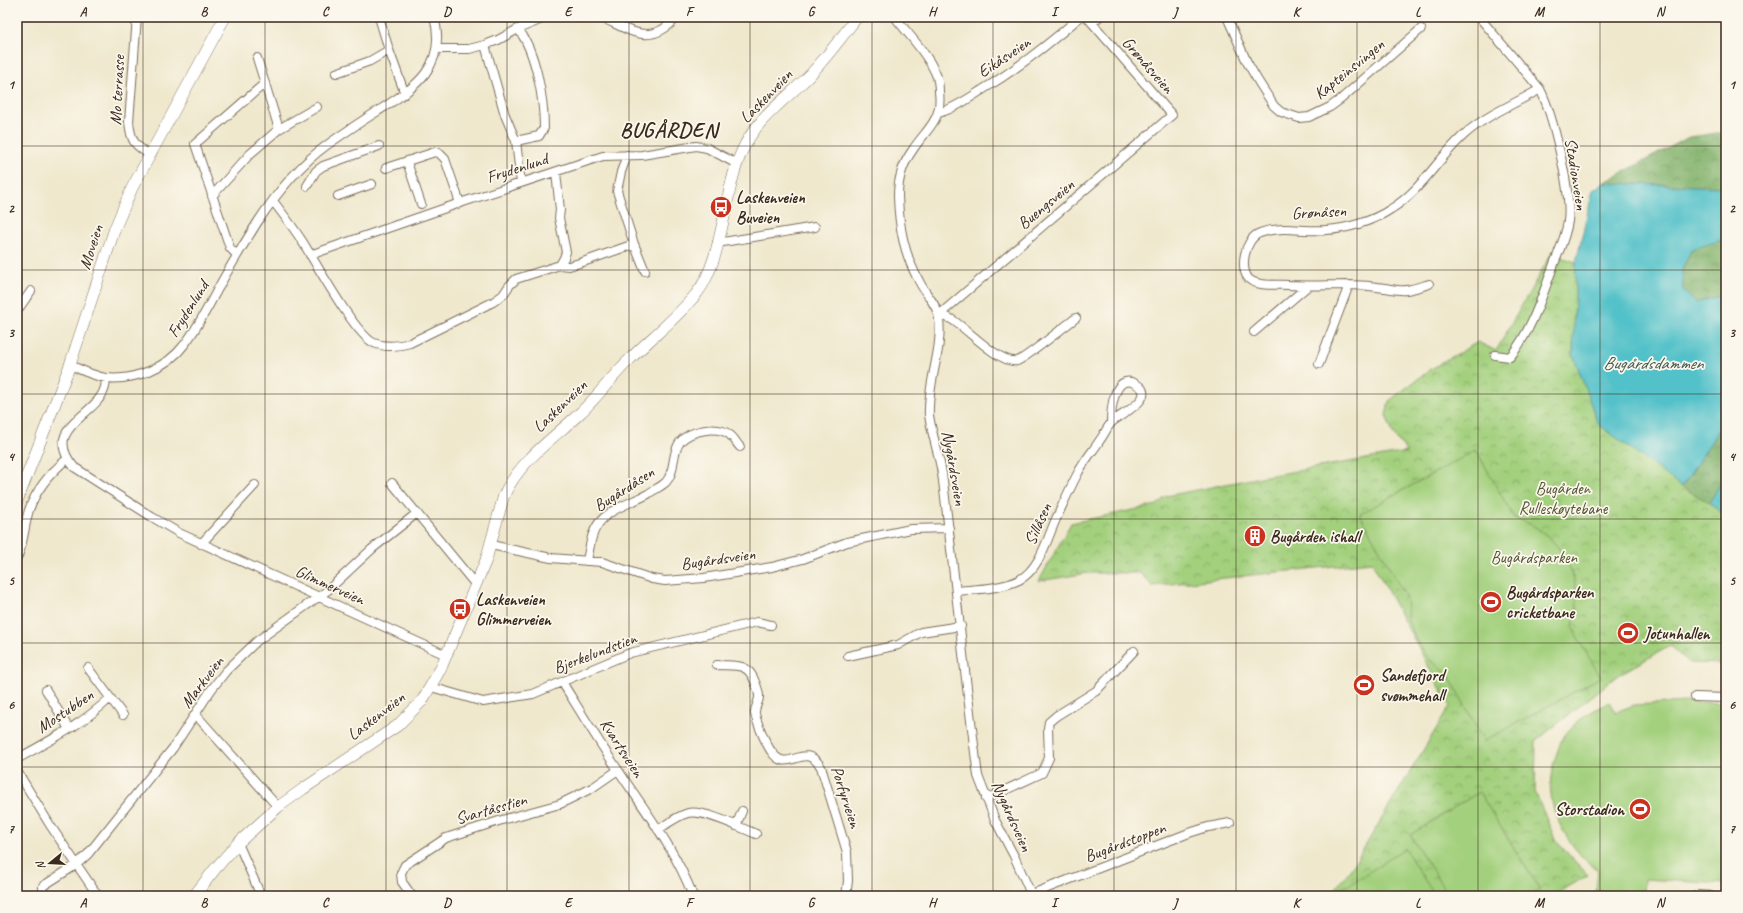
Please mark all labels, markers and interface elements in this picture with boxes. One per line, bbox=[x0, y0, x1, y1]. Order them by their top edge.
text: A bbox=[80, 4, 88, 20]
text: B bbox=[201, 4, 209, 20]
text: C bbox=[322, 4, 330, 20]
text: D bbox=[443, 4, 452, 20]
text: E bbox=[565, 4, 574, 20]
text: F bbox=[686, 4, 695, 20]
text: G bbox=[808, 4, 816, 20]
text: H bbox=[928, 4, 938, 20]
text: I bbox=[1051, 4, 1060, 20]
text: J bbox=[1172, 4, 1179, 20]
text: K bbox=[1293, 4, 1303, 20]
text: L bbox=[1415, 4, 1422, 20]
text: M bbox=[1534, 4, 1545, 20]
text: N bbox=[1656, 4, 1667, 20]
street label: Eikåsveien bbox=[974, 31, 1035, 82]
street label: Grønåsveien bbox=[1118, 32, 1179, 99]
street label: Kapteinsvingen bbox=[1309, 34, 1389, 104]
street label: Mo terrasse bbox=[105, 53, 129, 125]
street label: Laskenveien bbox=[735, 64, 797, 128]
text: 1 bbox=[8, 77, 16, 93]
text: 1 bbox=[1729, 77, 1737, 93]
district label: BUGÅRDEN bbox=[620, 117, 721, 143]
street label: Stadionveien bbox=[1560, 136, 1592, 212]
street label: Frydenlund bbox=[484, 148, 552, 188]
street label: Buengsveien bbox=[1013, 174, 1079, 234]
place label: Laskenveien Buveien bbox=[736, 187, 806, 228]
bus stop icon: Laskenveien Buveien bbox=[708, 194, 734, 220]
street label: Grønåsen bbox=[1291, 200, 1347, 224]
text: 2 bbox=[8, 201, 15, 217]
text: 2 bbox=[1729, 201, 1736, 217]
street label: Moveien bbox=[74, 222, 108, 272]
street label: Frydenlund bbox=[162, 275, 215, 341]
text: 3 bbox=[8, 325, 15, 341]
text: 3 bbox=[1729, 325, 1736, 341]
water label: Bugårdsdammen bbox=[1603, 352, 1705, 374]
street label: Laskenveien bbox=[528, 375, 592, 437]
street label: Nygårdsveien bbox=[937, 429, 971, 507]
text: 4 bbox=[8, 449, 16, 465]
text: 4 bbox=[1729, 449, 1737, 465]
street label: Bugårdåsen bbox=[590, 462, 658, 516]
park label: Bugården Rulleskøytebane bbox=[1519, 478, 1609, 519]
street label: Sillåsen bbox=[1019, 499, 1057, 548]
building icon: Bugården ishall bbox=[1242, 523, 1268, 549]
place label: Bugården ishall bbox=[1270, 526, 1364, 547]
street label: Bugårdsveien bbox=[680, 543, 757, 575]
park label: Bugårdsparken bbox=[1491, 547, 1579, 568]
street label: Glimmerveien bbox=[292, 560, 369, 610]
text: 5 bbox=[8, 573, 15, 589]
text: 5 bbox=[1729, 573, 1736, 589]
place label: Bugårdsparken cricketbane bbox=[1506, 582, 1595, 623]
place label: Laskenveien Glimmerveien bbox=[476, 589, 552, 630]
sports icon: Bugårdsparken cricketbane bbox=[1478, 589, 1504, 615]
bus stop icon: Laskenveien Glimmerveien bbox=[447, 596, 473, 622]
sports icon: Jotunhallen bbox=[1615, 620, 1641, 646]
place label: Jotunhallen bbox=[1643, 623, 1711, 644]
street label: Bjerkelundstien bbox=[551, 627, 641, 678]
street label: Markveien bbox=[176, 651, 229, 712]
place label: Sandefjord svømmehall bbox=[1380, 665, 1447, 706]
sports icon: Sandefjord svømmehall bbox=[1351, 672, 1377, 698]
street label: Mostubben bbox=[33, 684, 98, 738]
street label: Laskenveien bbox=[343, 687, 409, 745]
text: 6 bbox=[8, 697, 15, 713]
text: 6 bbox=[1729, 697, 1736, 713]
street label: Kvartsveien bbox=[595, 715, 649, 782]
street label: Porfyrveien bbox=[826, 763, 866, 832]
street label: Nygårdsveien bbox=[987, 777, 1037, 855]
street label: Svartåsstien bbox=[453, 788, 530, 829]
sports icon: Storstadion bbox=[1627, 796, 1653, 822]
place label: Storstadion bbox=[1555, 799, 1625, 820]
street label: Bugårdstoppen bbox=[1082, 817, 1170, 867]
text: 7 bbox=[8, 821, 15, 837]
text: 7 bbox=[1729, 821, 1736, 837]
north arrow bbox=[30, 843, 70, 883]
text: N bbox=[32, 859, 48, 871]
text: A bbox=[80, 895, 88, 911]
text: B bbox=[201, 895, 209, 911]
text: C bbox=[322, 895, 330, 911]
text: D bbox=[443, 895, 452, 911]
text: E bbox=[565, 895, 574, 911]
text: F bbox=[686, 895, 695, 911]
text: G bbox=[808, 895, 816, 911]
text: H bbox=[928, 895, 938, 911]
text: I bbox=[1051, 895, 1060, 911]
text: J bbox=[1172, 895, 1179, 911]
text: K bbox=[1293, 895, 1303, 911]
text: L bbox=[1415, 895, 1422, 911]
text: M bbox=[1534, 895, 1545, 911]
text: N bbox=[1656, 895, 1667, 911]

